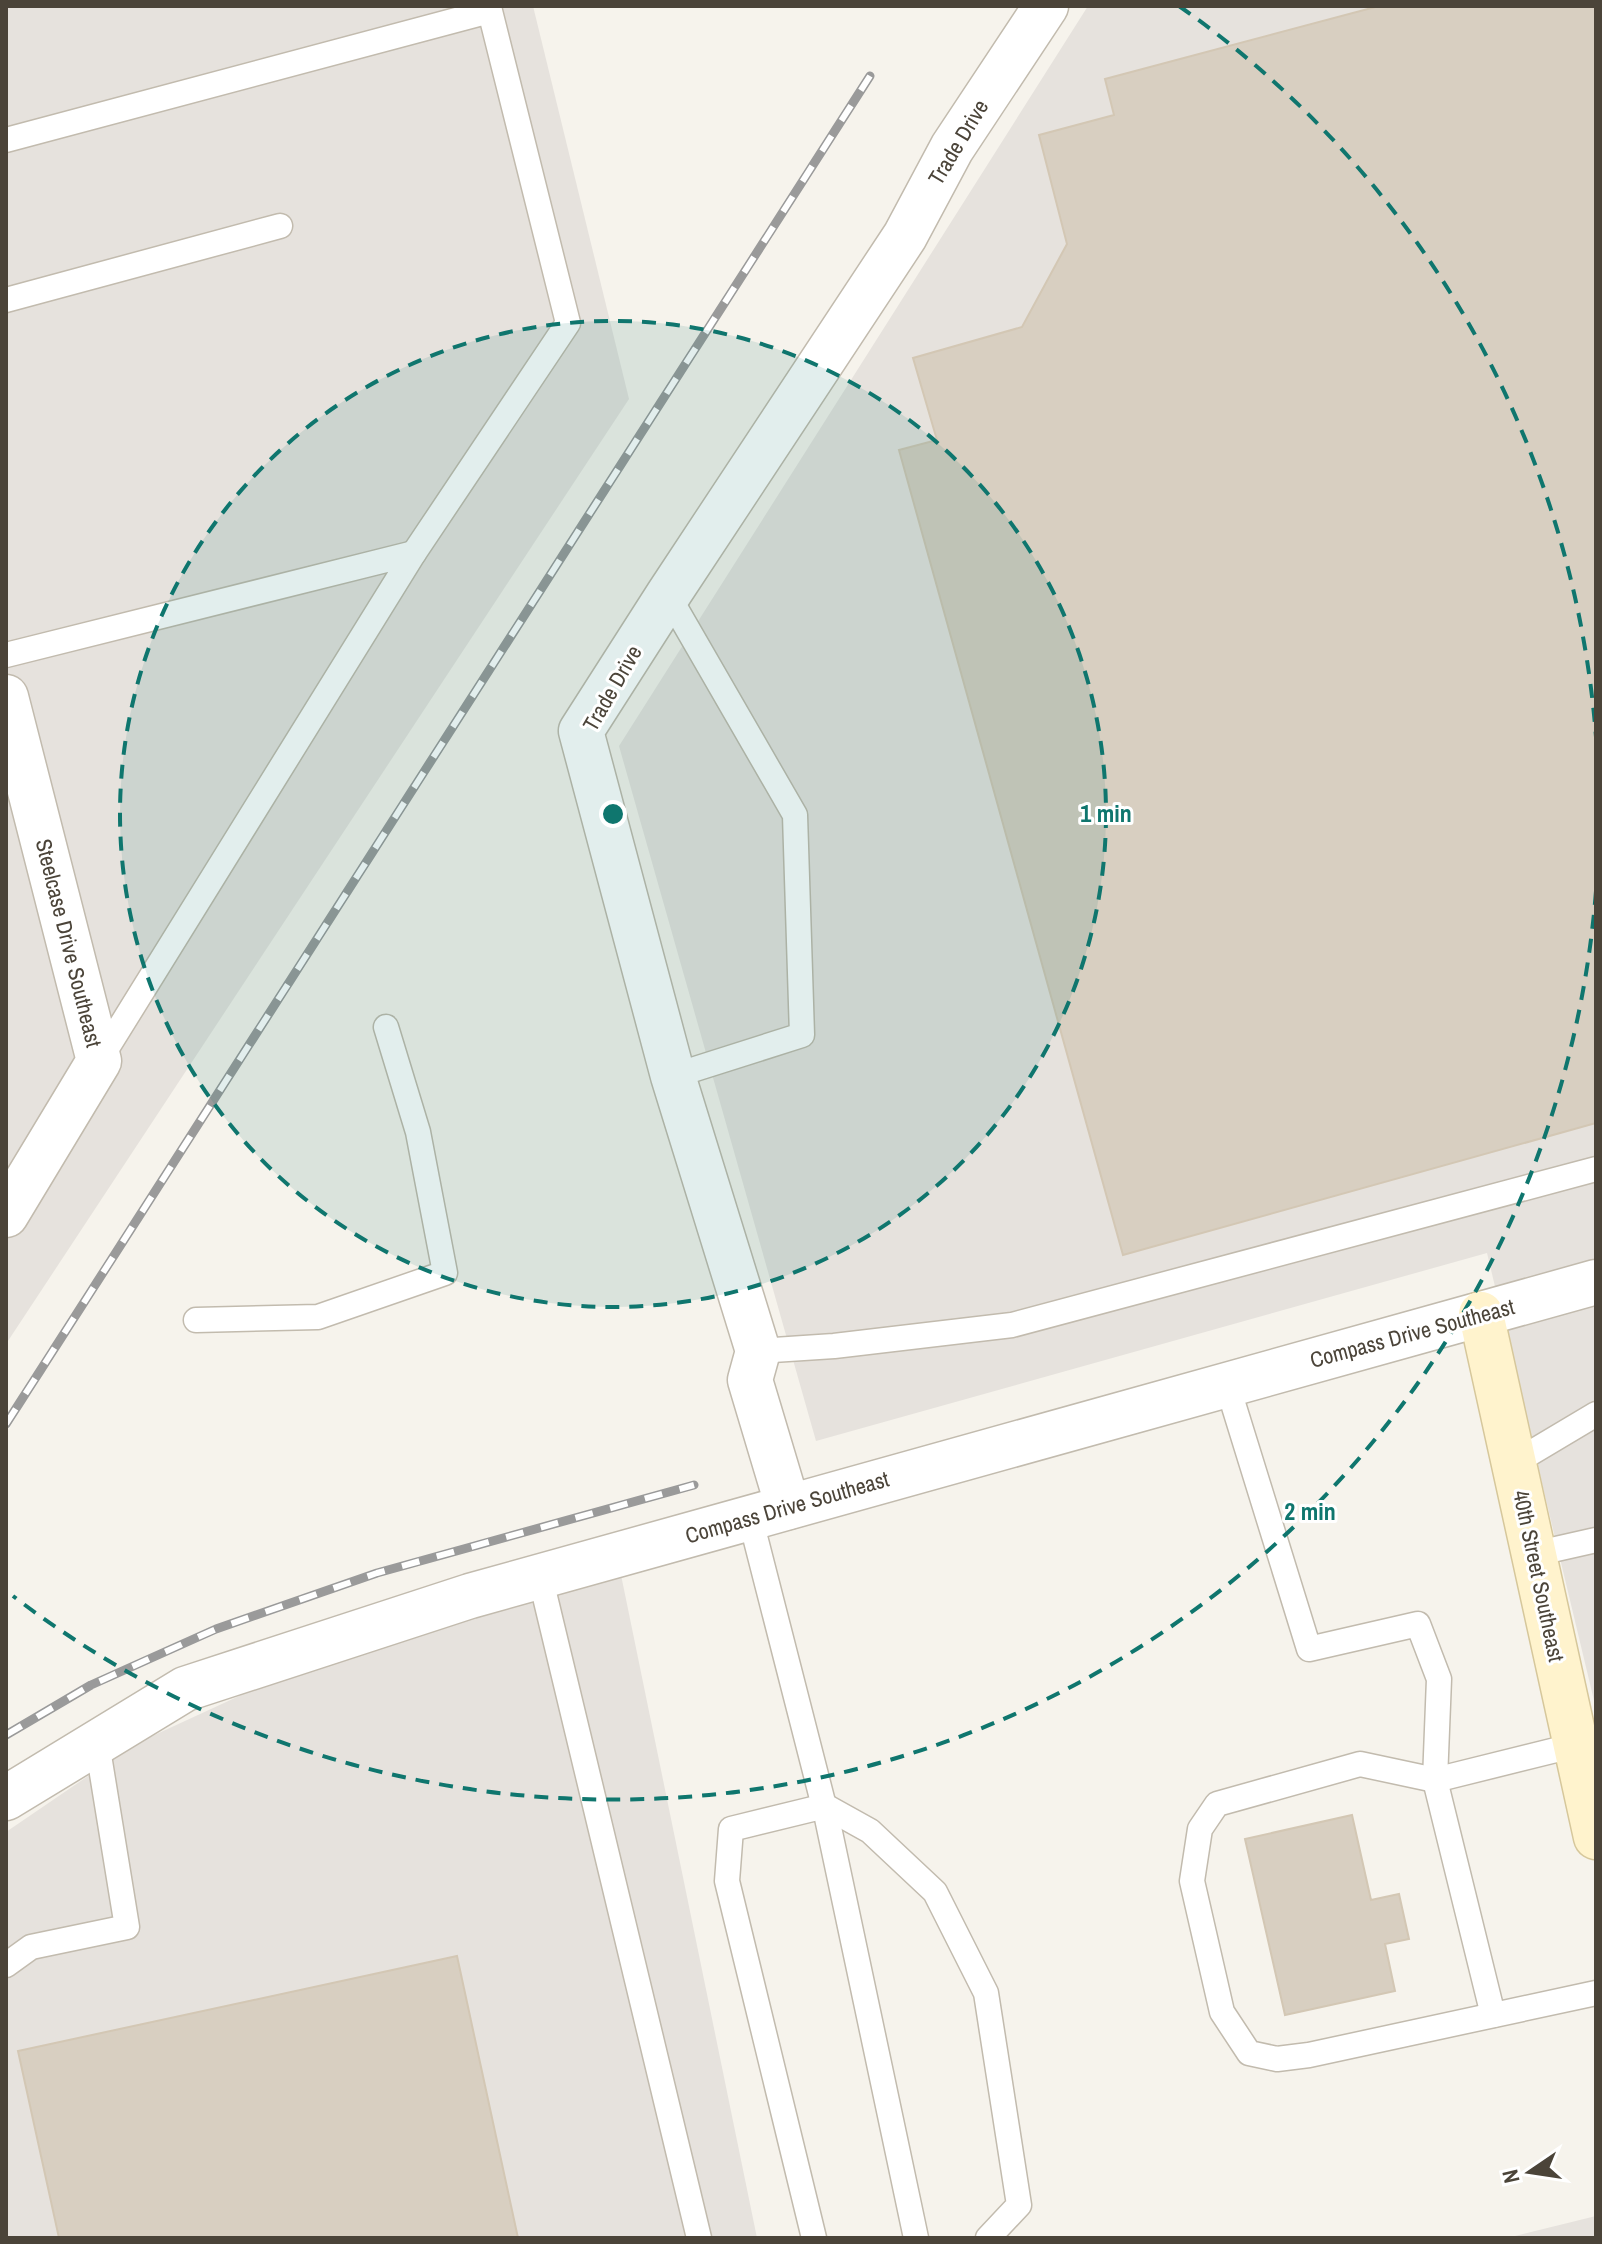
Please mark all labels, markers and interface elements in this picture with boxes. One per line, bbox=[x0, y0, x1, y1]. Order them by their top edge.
street label: Trade Drive bbox=[921, 94, 995, 190]
street label: Trade Drive bbox=[575, 640, 649, 736]
text: 1 min bbox=[1080, 797, 1132, 829]
centre of rings bbox=[599, 800, 627, 828]
street label: Steelcase Drive Southeast bbox=[29, 836, 109, 1050]
street label: Compass Drive Southeast bbox=[1306, 1291, 1518, 1375]
street label: Compass Drive Southeast bbox=[682, 1464, 892, 1550]
street label: 40th Street Southeast bbox=[1506, 1488, 1572, 1664]
text: 2 min bbox=[1284, 1495, 1336, 1527]
north arrow bbox=[1490, 2132, 1570, 2212]
text: N bbox=[1494, 2167, 1527, 2186]

